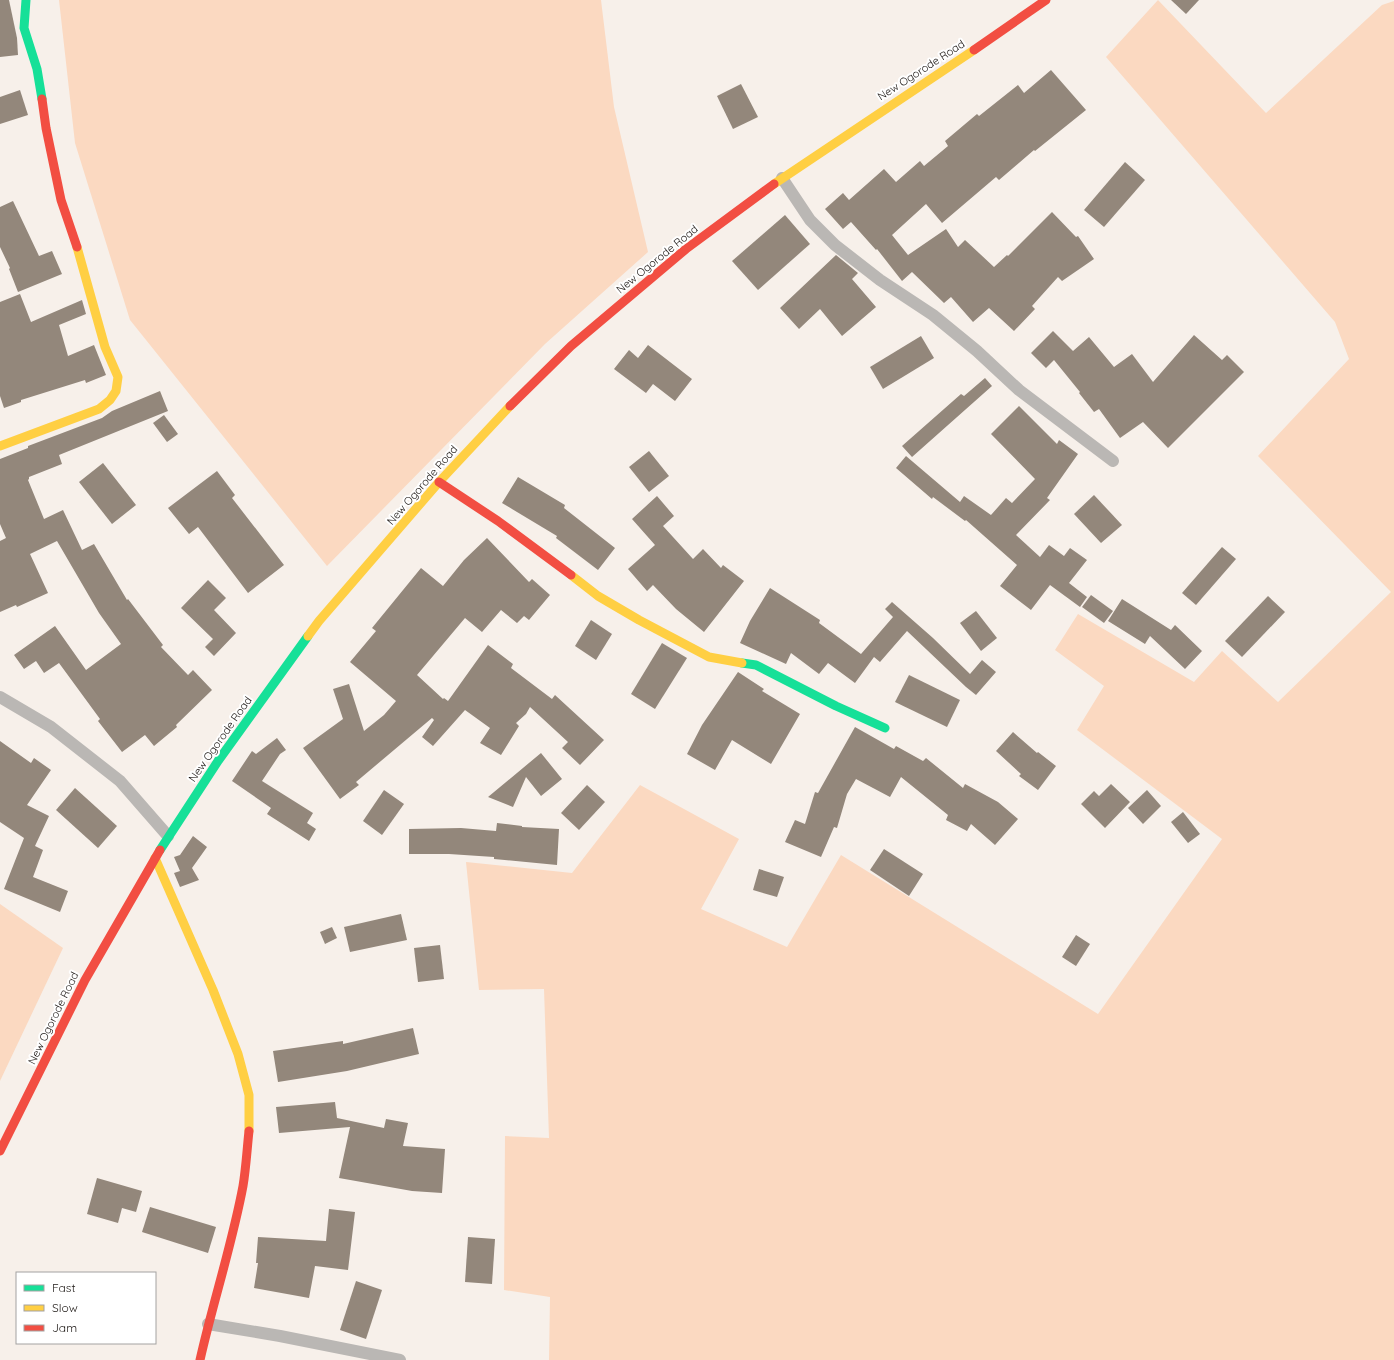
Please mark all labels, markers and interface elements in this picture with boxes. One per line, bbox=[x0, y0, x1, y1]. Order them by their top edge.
street label: New Ogorode Road bbox=[875, 37, 967, 103]
street label: New Ogorode Road bbox=[613, 222, 701, 296]
street label: New Ogorode Road bbox=[384, 442, 460, 528]
street label: New Ogorode Road bbox=[185, 694, 255, 784]
street label: New Ogorode Road bbox=[25, 970, 81, 1066]
legend bbox=[16, 1272, 156, 1344]
text: Fast bbox=[52, 1280, 76, 1295]
text: Slow bbox=[52, 1300, 78, 1315]
text: Jam bbox=[52, 1320, 77, 1335]

